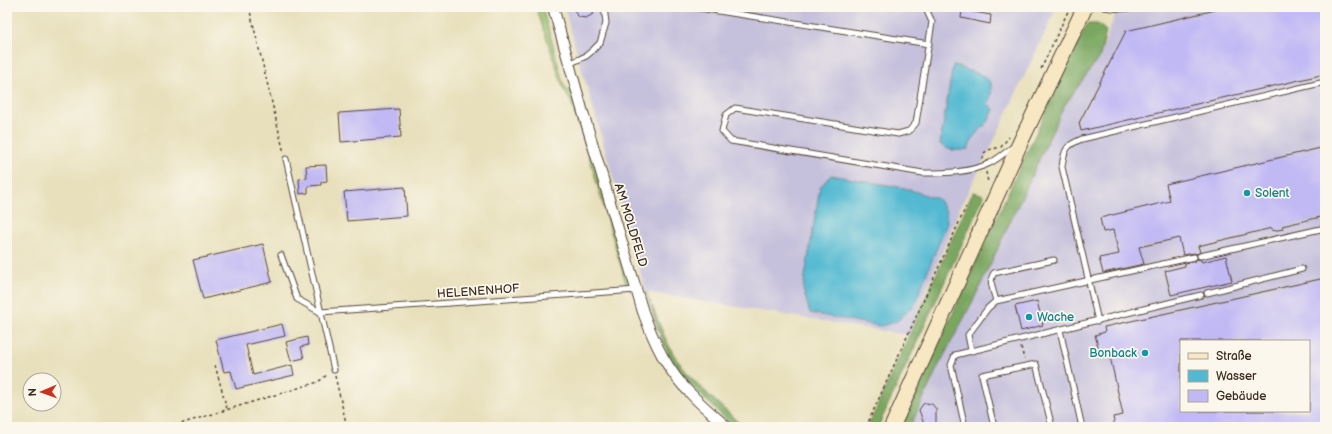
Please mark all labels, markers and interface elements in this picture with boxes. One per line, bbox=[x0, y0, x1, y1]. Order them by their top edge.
street label: AM MOLDFELD bbox=[611, 181, 650, 269]
place label: Solent bbox=[1255, 186, 1290, 201]
marker: Solent bbox=[1242, 188, 1252, 198]
street label: HELENENHOF bbox=[436, 281, 521, 302]
place label: Wache bbox=[1037, 310, 1074, 325]
marker: Wache bbox=[1024, 312, 1034, 322]
legend bbox=[1180, 340, 1310, 412]
place label: Bonback bbox=[1089, 346, 1137, 361]
marker: Bonback bbox=[1140, 348, 1150, 358]
text: Straße bbox=[1216, 349, 1252, 364]
text: Wasser bbox=[1216, 369, 1257, 384]
north arrow bbox=[22, 372, 62, 412]
text: N bbox=[26, 388, 39, 397]
text: Gebäude bbox=[1216, 389, 1266, 404]

